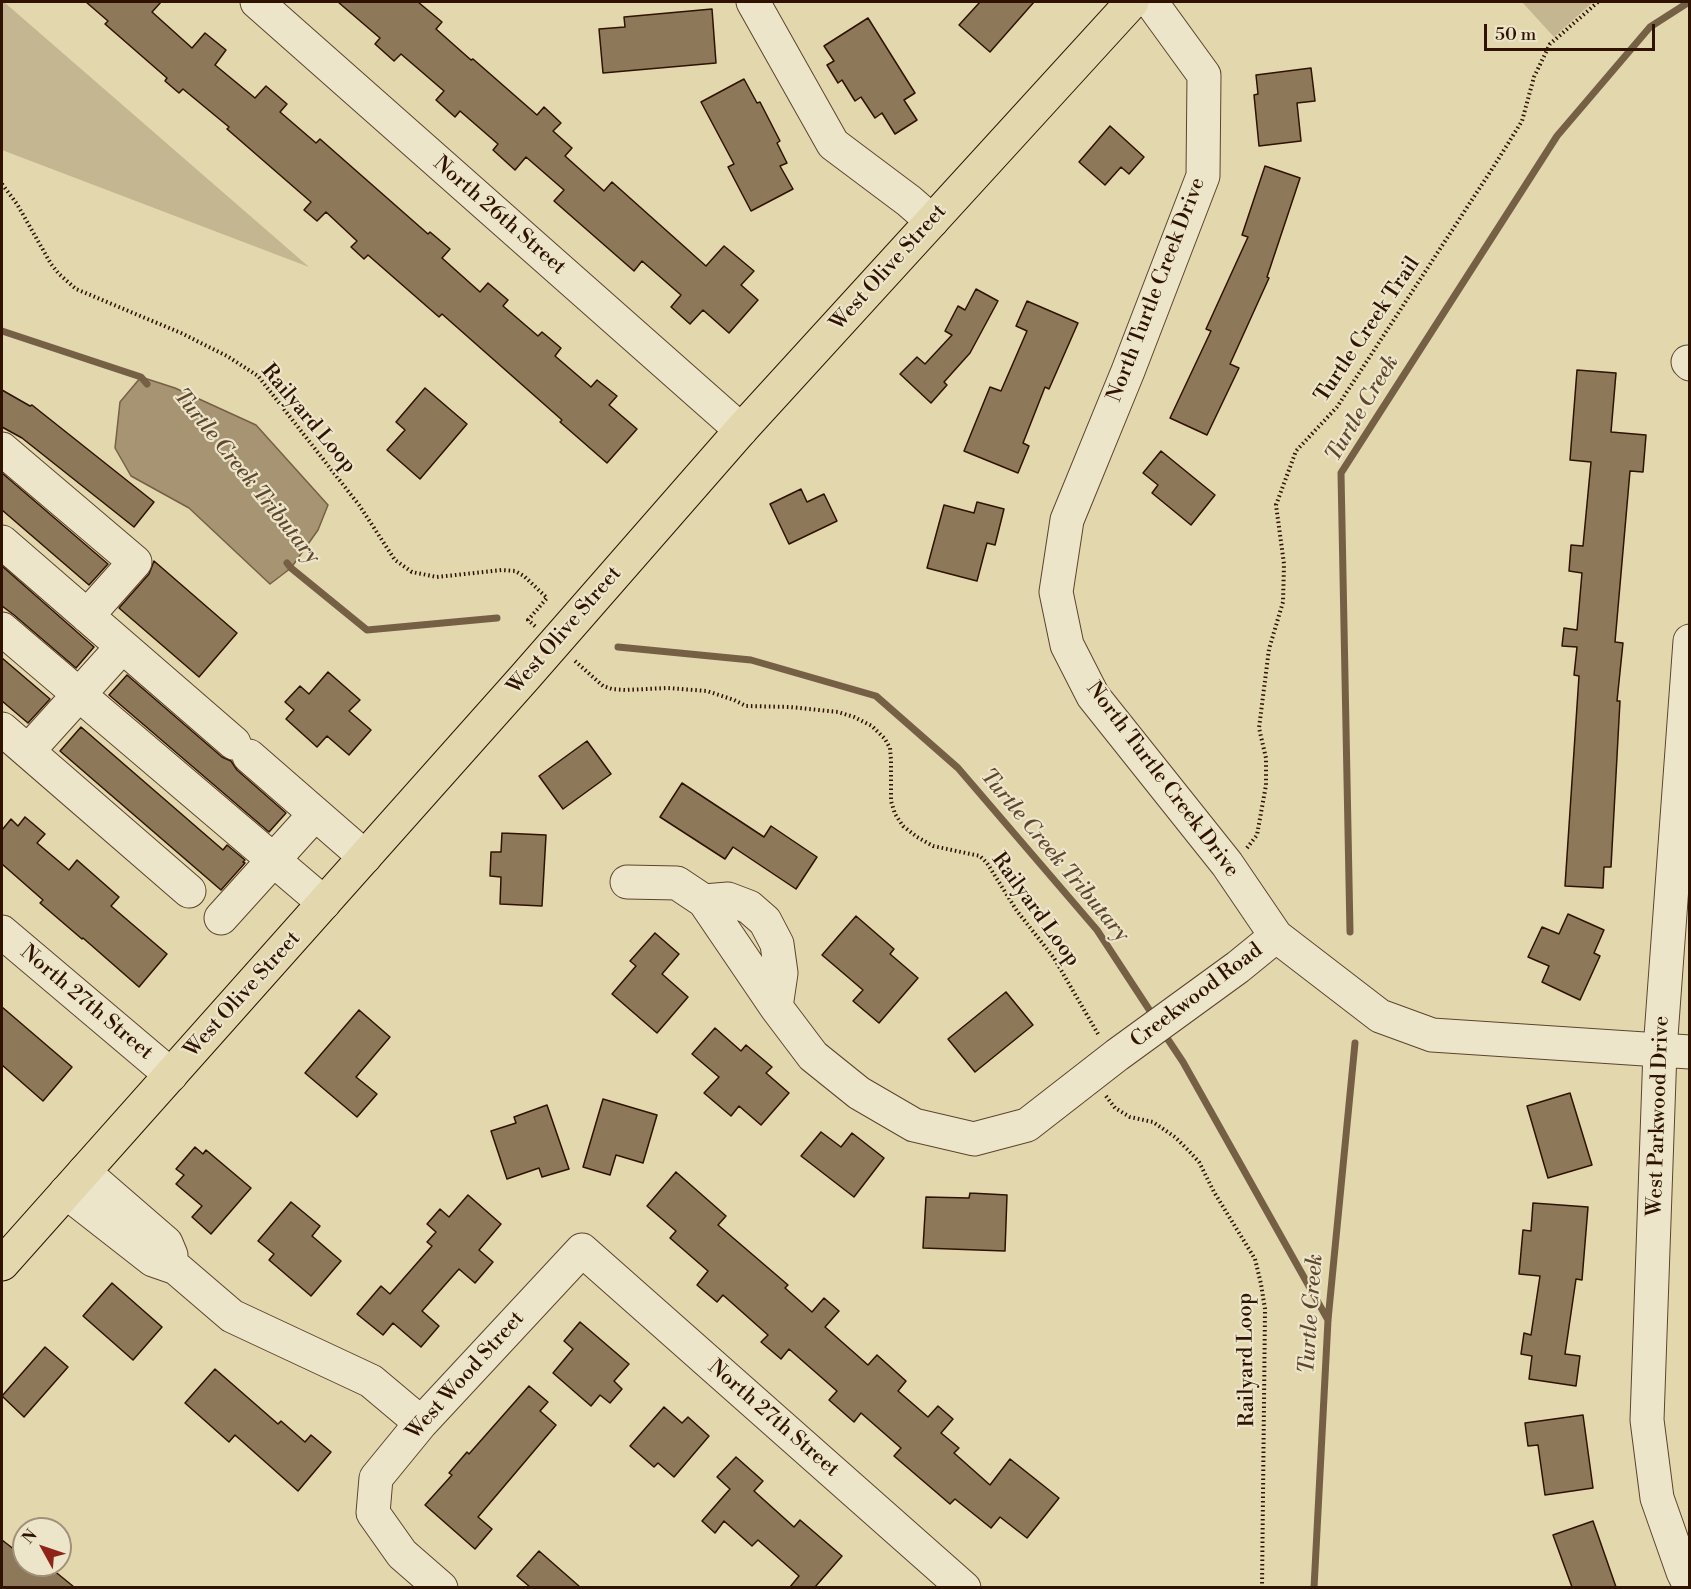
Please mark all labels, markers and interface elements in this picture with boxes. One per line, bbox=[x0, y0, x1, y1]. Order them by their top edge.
scale bar bbox=[1487, 12, 1658, 50]
text: 50 m bbox=[1495, 23, 1536, 46]
street label: North 26th Street bbox=[427, 152, 571, 280]
street label: North Turtle Creek Drive bbox=[1103, 174, 1211, 406]
street label: West Olive Street bbox=[826, 200, 952, 336]
street label: Turtle Creek Trail bbox=[1310, 252, 1426, 408]
water label: Turtle Creek bbox=[1321, 351, 1405, 467]
street label: Railyard Loop bbox=[255, 359, 361, 479]
water label: Turtle Creek Tributary bbox=[167, 384, 325, 570]
street label: West Olive Street bbox=[503, 562, 627, 700]
street label: North Turtle Creek Drive bbox=[1080, 677, 1244, 883]
water label: Turtle Creek Tributary bbox=[974, 764, 1134, 948]
street label: Railyard Loop bbox=[985, 848, 1085, 972]
street label: West Olive Street bbox=[180, 927, 306, 1063]
street label: Creekwood Road bbox=[1126, 938, 1268, 1054]
street label: North 27th Street bbox=[15, 940, 157, 1066]
street label: West Parkwood Drive bbox=[1643, 1015, 1675, 1217]
water label: Turtle Creek bbox=[1295, 1253, 1329, 1375]
street label: Railyard Loop bbox=[1233, 1293, 1261, 1427]
street label: West Wood Street bbox=[402, 1307, 530, 1445]
street label: North 27th Street bbox=[702, 1355, 844, 1483]
north arrow bbox=[12, 1517, 72, 1577]
text: N bbox=[18, 1525, 41, 1548]

